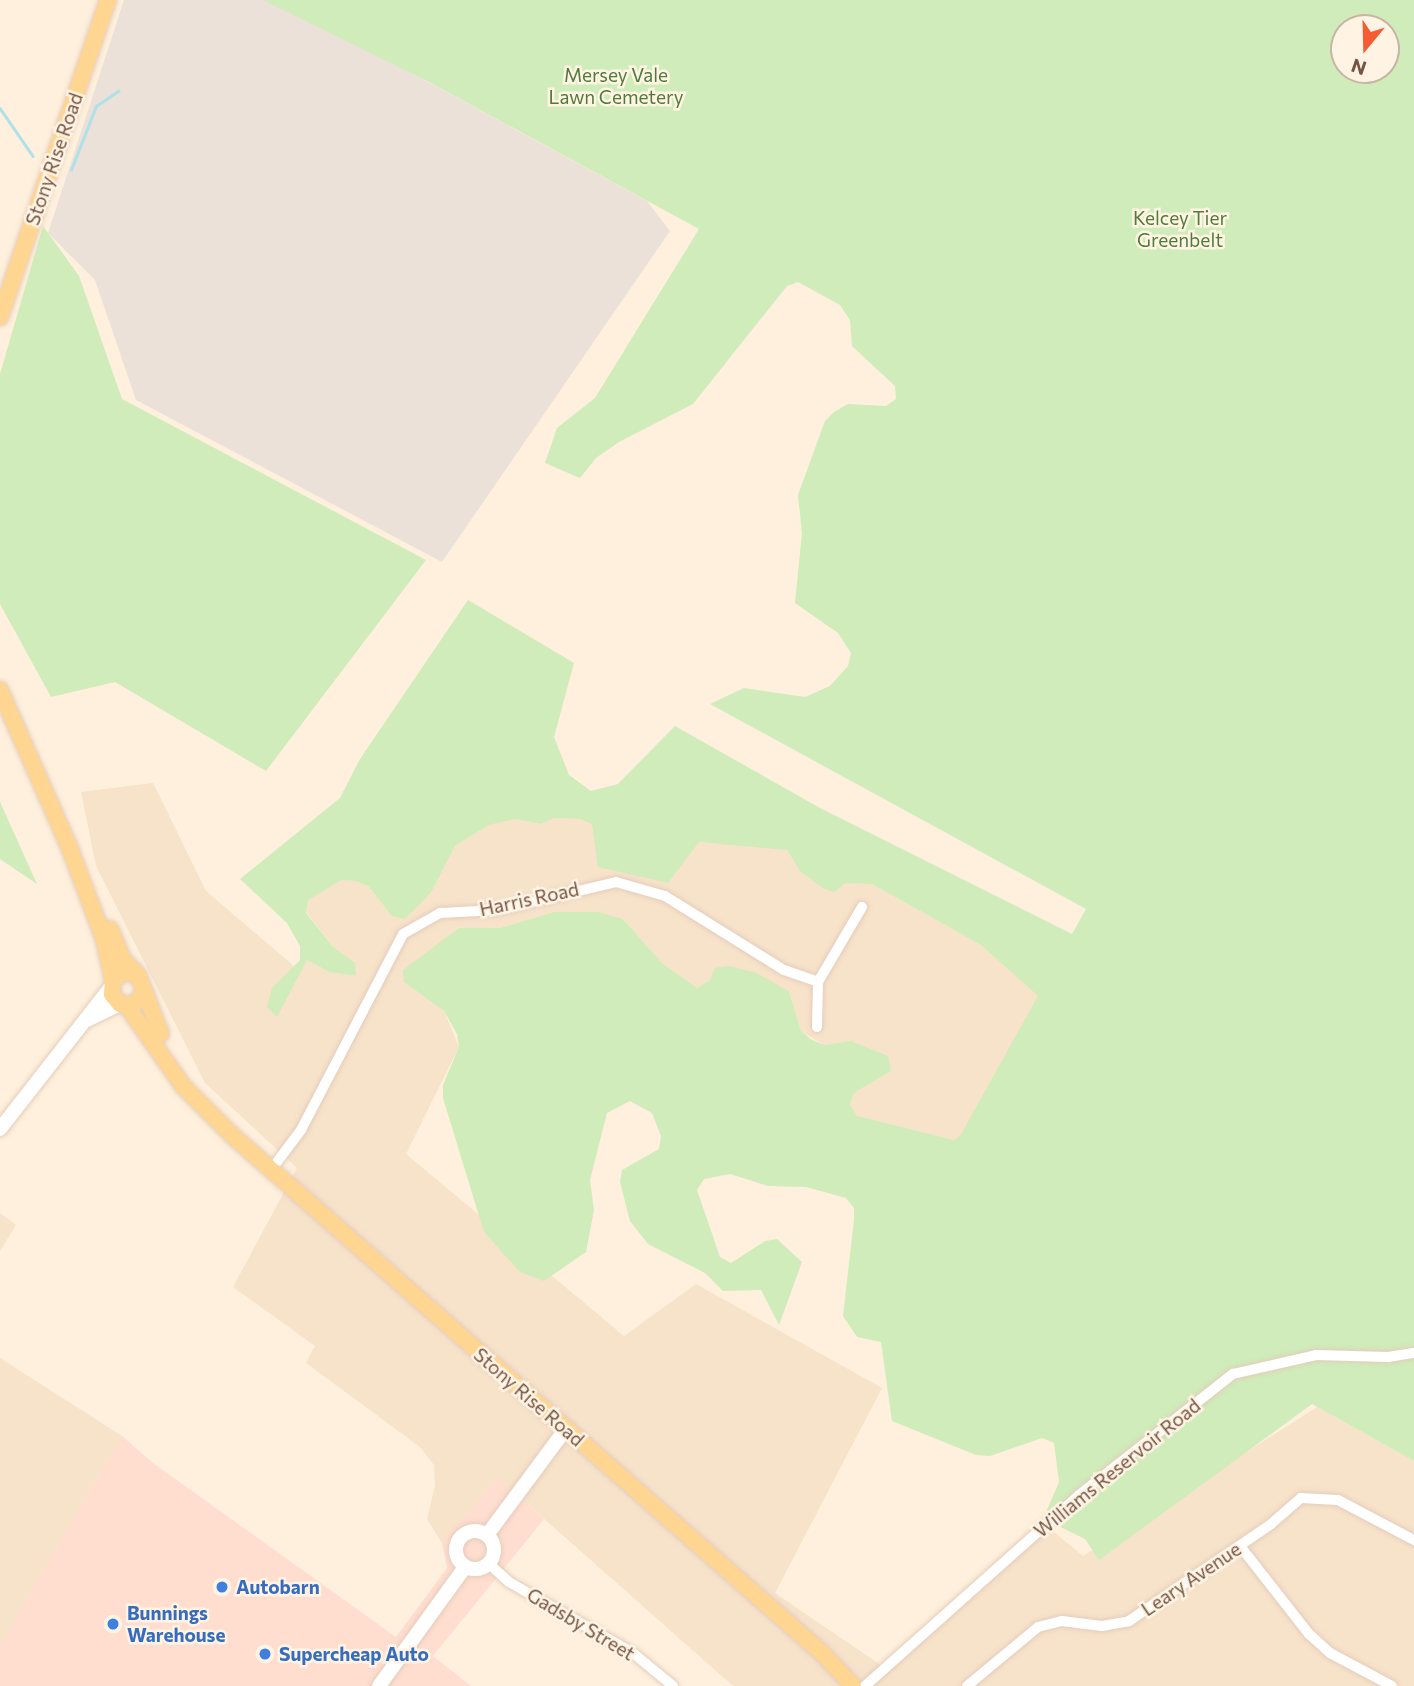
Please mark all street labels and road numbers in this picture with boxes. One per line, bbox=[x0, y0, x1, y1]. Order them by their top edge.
street label: Stony Rise Road bbox=[21, 90, 87, 228]
street label: Harris Road bbox=[477, 877, 581, 921]
street label: Stony Rise Road bbox=[469, 1343, 589, 1451]
street label: Williams Reservoir Road bbox=[1029, 1394, 1205, 1542]
street label: Leary Avenue bbox=[1137, 1537, 1245, 1621]
street label: Gadsby Street bbox=[523, 1583, 639, 1665]

